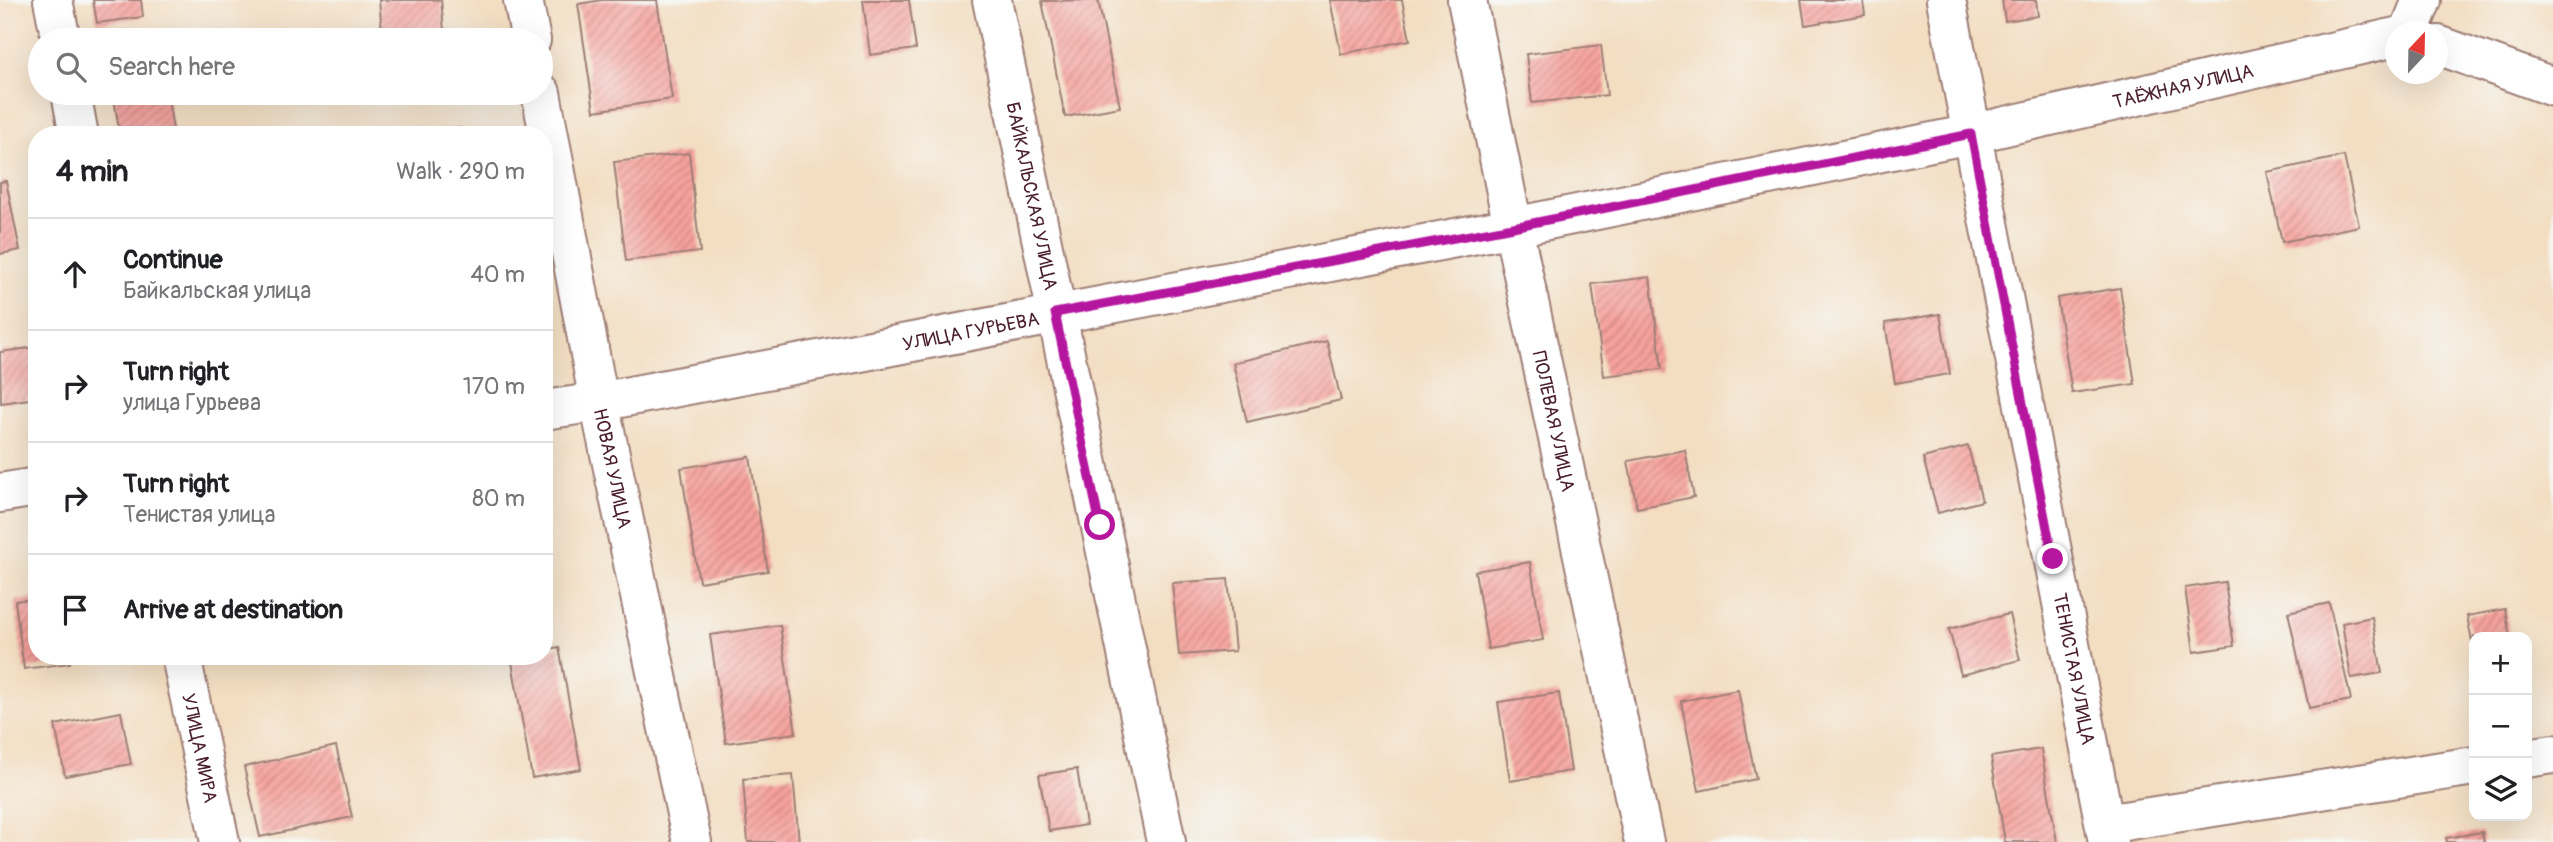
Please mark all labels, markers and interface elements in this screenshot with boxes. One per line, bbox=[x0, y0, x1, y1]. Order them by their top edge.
north arrow bbox=[2385, 21, 2448, 84]
search box bbox=[28, 28, 553, 105]
icon: search bbox=[52, 48, 90, 86]
text: Search here bbox=[108, 51, 235, 83]
street label: ТАЁЖНАЯ УЛИЦА bbox=[2110, 59, 2256, 114]
street label: БАЙКАЛЬСКАЯ УЛИЦА bbox=[1000, 100, 1063, 292]
text: 4 min bbox=[56, 153, 129, 190]
text: Walk · 290 m bbox=[396, 157, 525, 186]
text: Continue bbox=[123, 244, 223, 276]
icon: ahead bbox=[56, 255, 94, 293]
text: 40 m bbox=[471, 260, 525, 289]
text: Байкальская улица bbox=[123, 276, 311, 305]
street label: УЛИЦА ГУРЬЕВА bbox=[901, 307, 1041, 357]
street label: ПОЛЕВАЯ УЛИЦА bbox=[1527, 349, 1580, 494]
text: Turn right bbox=[123, 356, 229, 388]
icon: right bbox=[56, 367, 94, 405]
text: 170 m bbox=[463, 372, 525, 401]
text: улица Гурьева bbox=[123, 388, 261, 417]
street label: НОВАЯ УЛИЦА bbox=[588, 406, 636, 531]
text: Turn right bbox=[123, 468, 229, 500]
icon: right bbox=[56, 479, 94, 517]
text: 80 m bbox=[472, 484, 525, 513]
text: Тенистая улица bbox=[123, 500, 275, 529]
route start bbox=[1084, 509, 1115, 540]
route end bbox=[2037, 543, 2068, 574]
icon: arrive bbox=[56, 591, 94, 629]
street label: ТЕНИСТАЯ УЛИЦА bbox=[2047, 591, 2100, 747]
text: Arrive at destination bbox=[123, 594, 343, 626]
map controls bbox=[2469, 632, 2532, 821]
button: + bbox=[2469, 632, 2532, 695]
street label: УЛИЦА МИРА bbox=[176, 691, 222, 805]
button: − bbox=[2469, 695, 2532, 758]
button: layers bbox=[2469, 758, 2532, 821]

